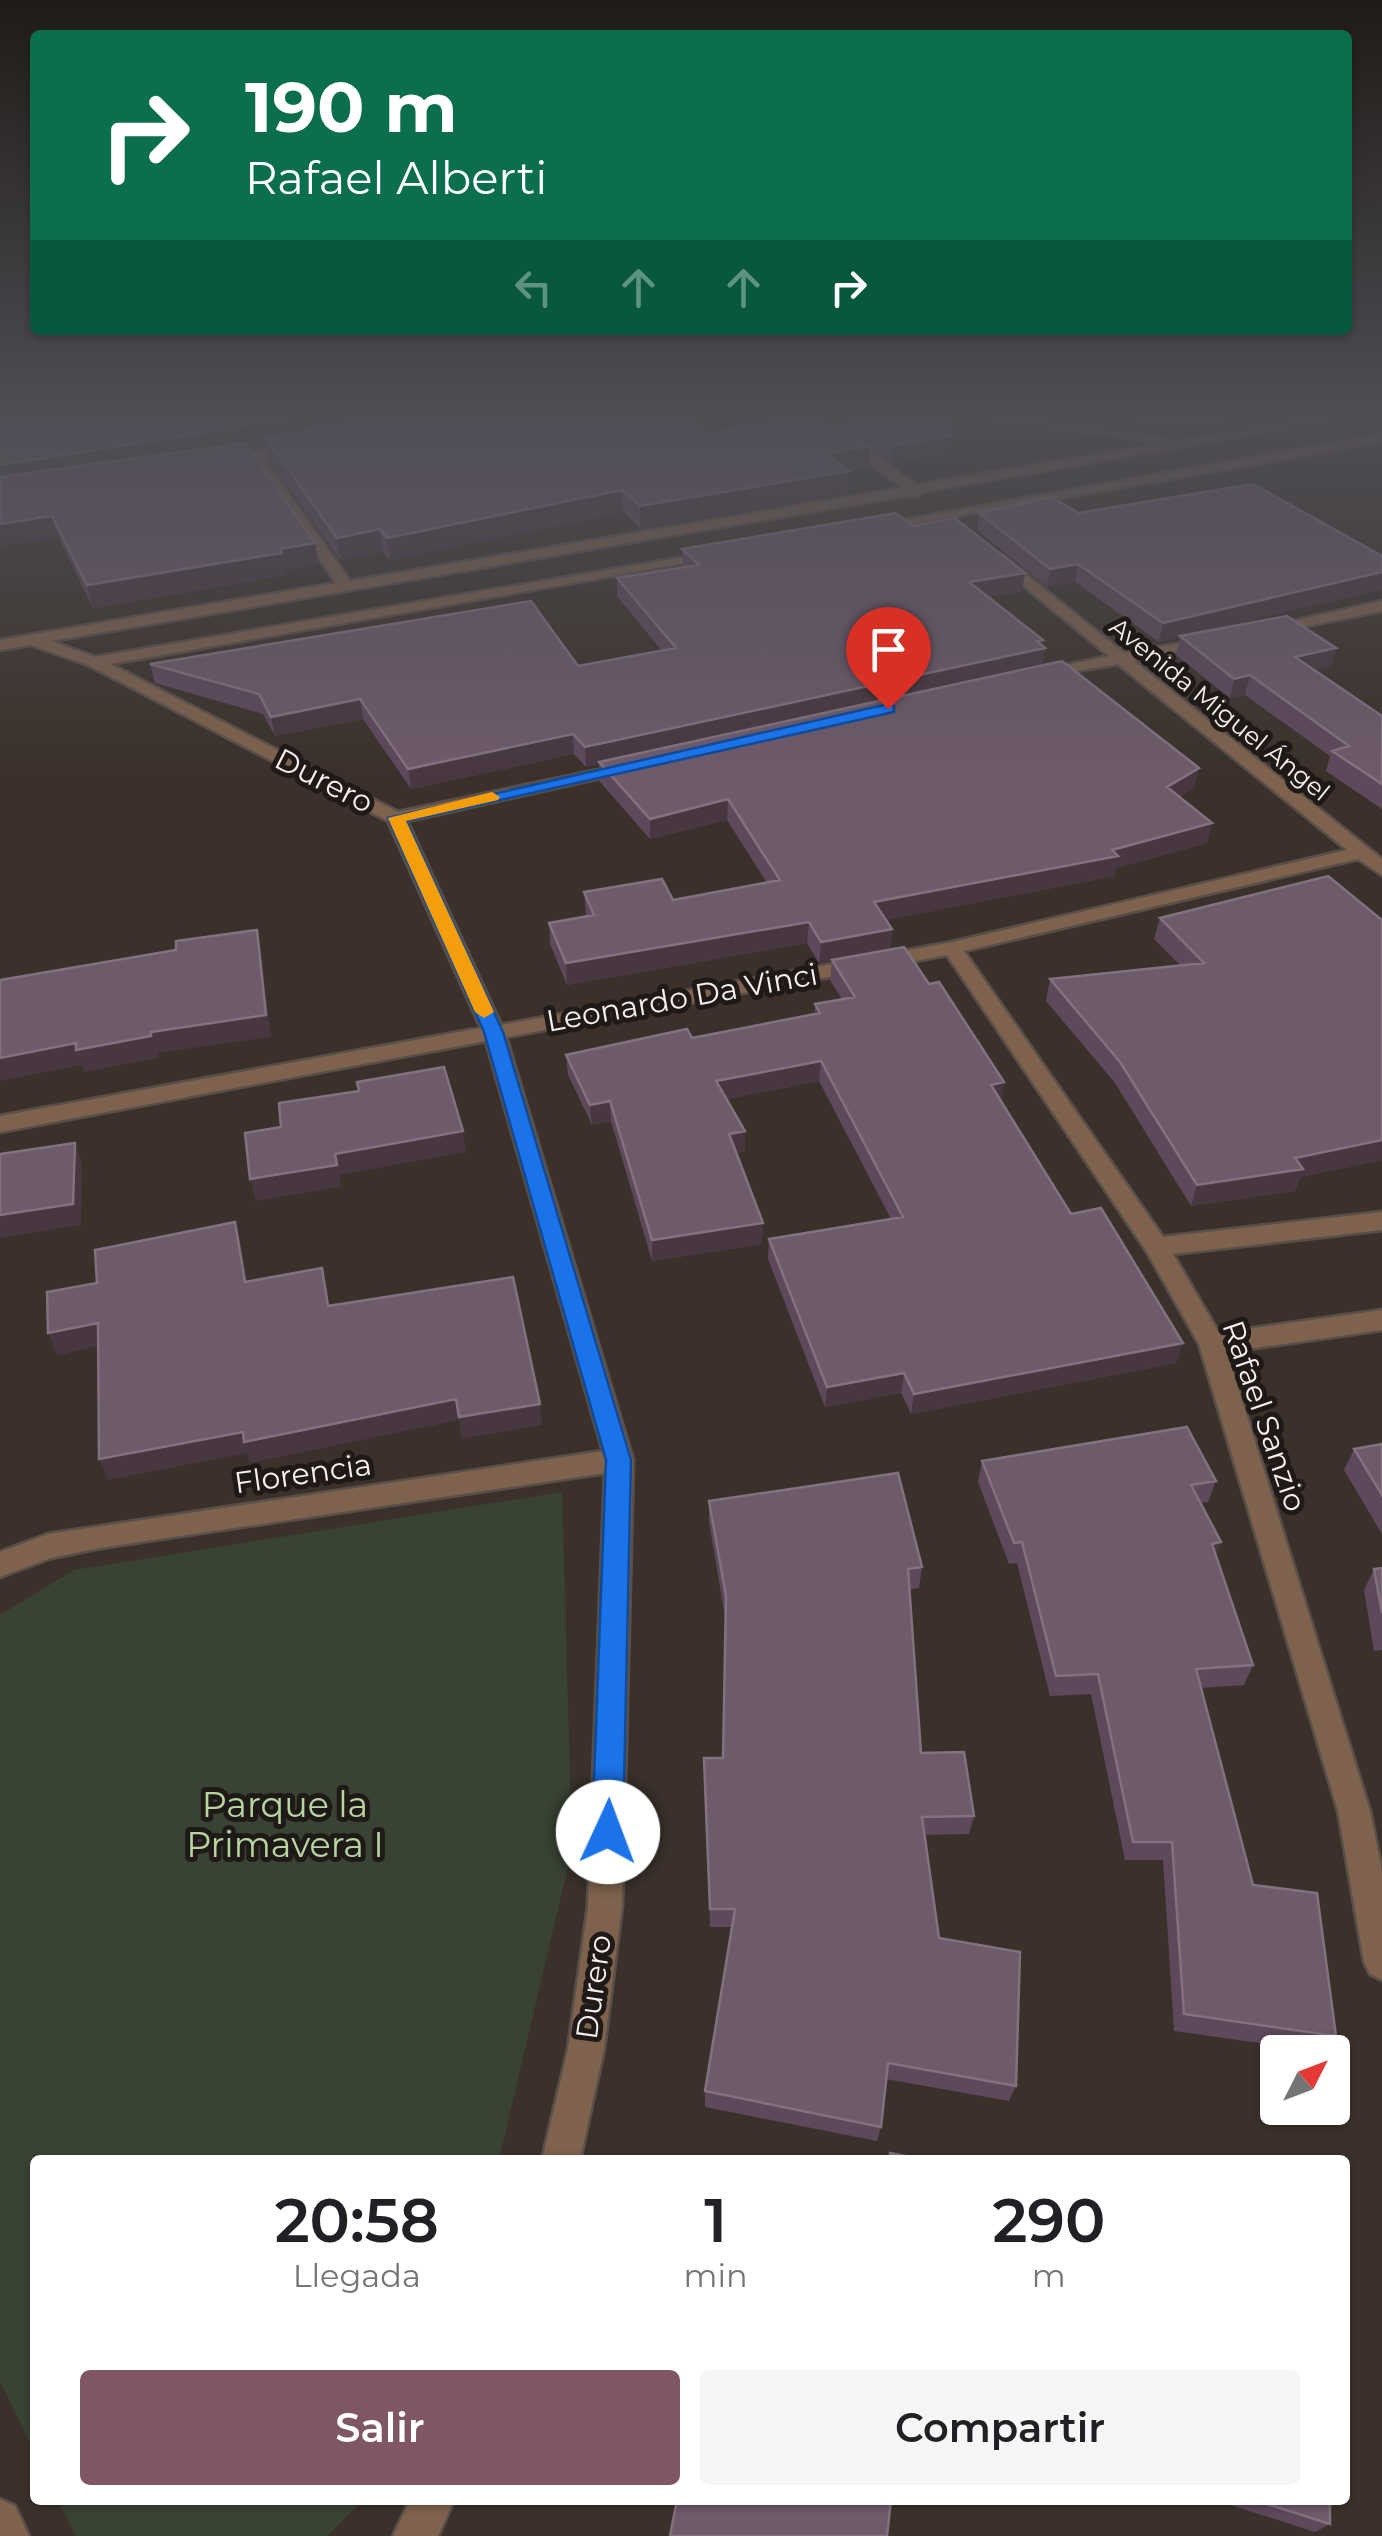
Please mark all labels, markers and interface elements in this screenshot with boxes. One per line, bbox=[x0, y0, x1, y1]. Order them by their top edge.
text: 190 m bbox=[245, 64, 458, 150]
icon: right bbox=[80, 70, 210, 200]
text: Rafael Alberti bbox=[245, 150, 547, 205]
icon: left bbox=[506, 260, 561, 315]
icon: ahead bbox=[611, 260, 666, 315]
icon: ahead bbox=[716, 260, 771, 315]
icon: right bbox=[821, 260, 876, 315]
pin bbox=[846, 607, 931, 710]
street label: Avenida Miguel Ángel bbox=[1104, 611, 1336, 807]
icon: arrive bbox=[861, 622, 916, 677]
street label: Durero bbox=[269, 740, 379, 821]
street label: Leonardo Da Vinci bbox=[543, 955, 820, 1040]
street label: Rafael Sanzio bbox=[1215, 1315, 1314, 1516]
street label: Florencia bbox=[232, 1446, 374, 1501]
position arrow bbox=[556, 1780, 660, 1884]
park label: Parque la Primavera I bbox=[186, 1783, 384, 1866]
street label: Durero bbox=[568, 1932, 619, 2042]
north arrow bbox=[1260, 2035, 1350, 2125]
map controls bbox=[1260, 2035, 1350, 2125]
text: 20:58 bbox=[275, 2184, 439, 2257]
text: 1 bbox=[704, 2184, 727, 2257]
text: 290 bbox=[992, 2184, 1105, 2257]
text: Llegada bbox=[293, 2256, 421, 2295]
text: min bbox=[683, 2256, 748, 2295]
text: m bbox=[1032, 2256, 1066, 2295]
button: Salir bbox=[80, 2370, 680, 2485]
button: Compartir bbox=[700, 2370, 1300, 2485]

